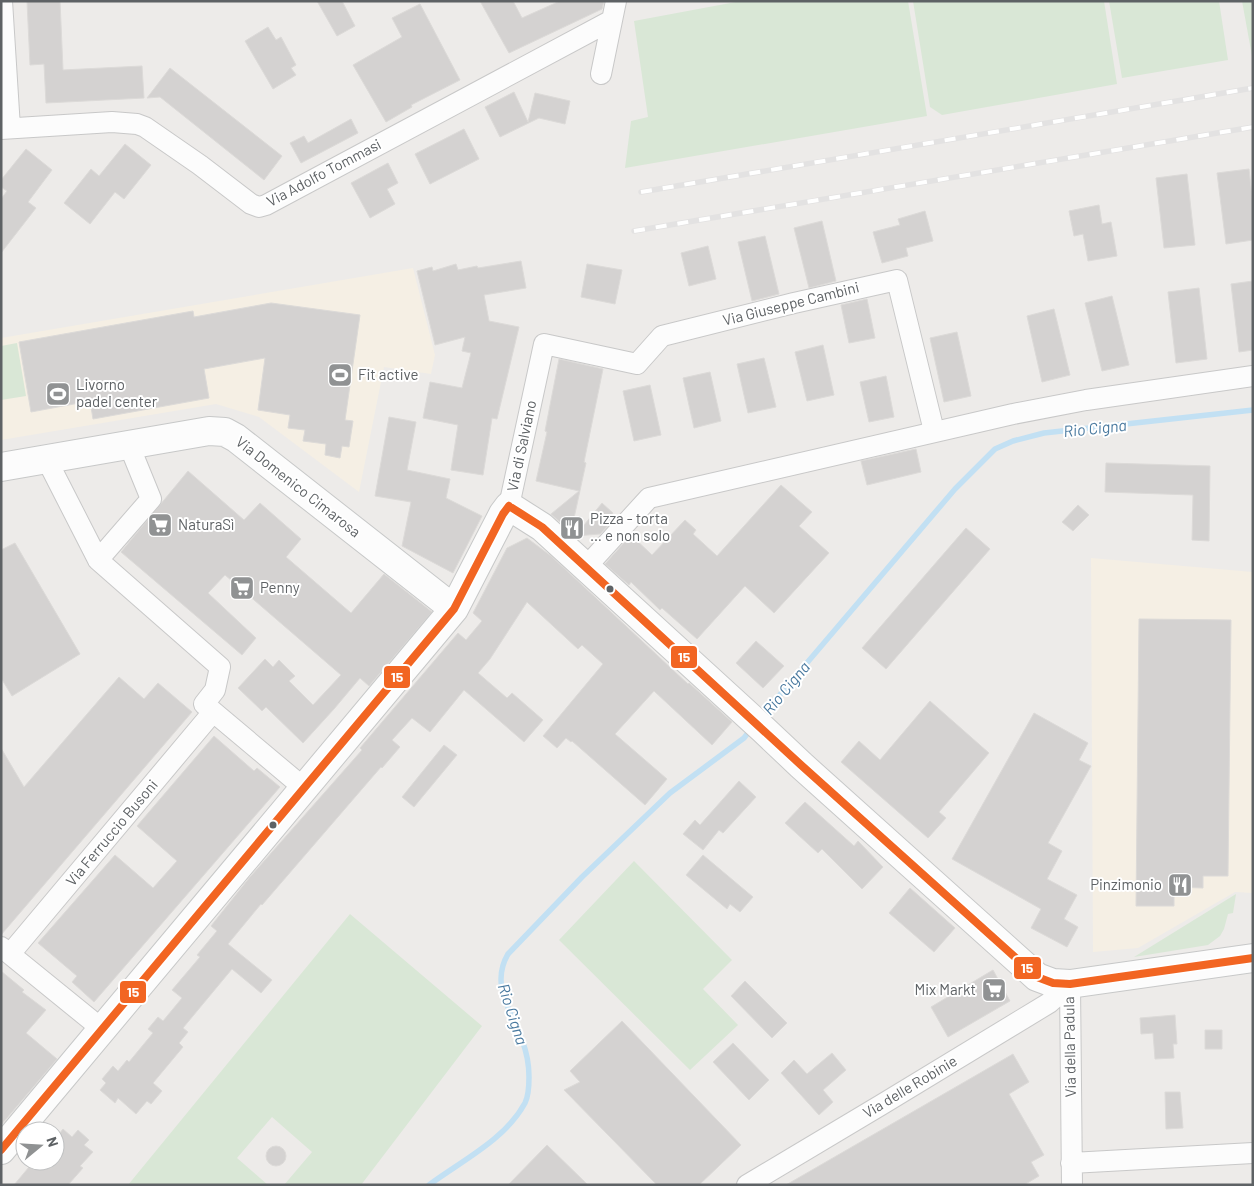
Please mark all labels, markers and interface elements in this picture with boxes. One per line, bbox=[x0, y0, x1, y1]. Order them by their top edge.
street label: Via Adolfo Tommasi bbox=[263, 134, 384, 210]
street label: Via Giuseppe Cambini bbox=[721, 277, 861, 329]
sports icon: Fit active bbox=[327, 362, 353, 388]
place label: Fit active bbox=[358, 365, 418, 383]
place label: Livorno padel center bbox=[76, 375, 158, 410]
sports icon: Livorno padel center bbox=[45, 381, 71, 407]
street label: Via di Salviano bbox=[503, 398, 539, 493]
water label: Rio Cigna bbox=[1062, 415, 1128, 440]
street label: Via Domenico Cimarosa bbox=[233, 432, 365, 541]
place label: Pizza - torta … e non solo bbox=[590, 509, 670, 544]
supermarket icon: NaturaSì bbox=[147, 512, 173, 538]
place label: NaturaSì bbox=[178, 515, 234, 533]
restaurant icon: Pizza - torta … e non solo bbox=[559, 515, 585, 541]
supermarket icon: Penny bbox=[229, 575, 255, 601]
place label: Penny bbox=[260, 578, 300, 596]
unlabelled marker bbox=[605, 584, 615, 594]
line badge: 15 bbox=[670, 645, 698, 669]
text: 15 bbox=[678, 648, 691, 665]
water label: Rio Cigna bbox=[758, 657, 813, 718]
line badge: 15 bbox=[383, 665, 411, 689]
text: 15 bbox=[391, 668, 404, 685]
street label: Via Ferruccio Busoni bbox=[61, 776, 161, 889]
unlabelled marker bbox=[268, 820, 278, 830]
restaurant icon: Pinzimonio bbox=[1167, 872, 1193, 898]
place label: Pinzimonio bbox=[1090, 875, 1162, 893]
line badge: 15 bbox=[1013, 956, 1042, 980]
text: 15 bbox=[1021, 959, 1034, 976]
supermarket icon: Mix Markt bbox=[981, 977, 1007, 1003]
line badge: 15 bbox=[119, 980, 147, 1004]
place label: Mix Markt bbox=[914, 980, 976, 998]
water label: Rio Cigna bbox=[495, 981, 532, 1047]
text: 15 bbox=[127, 983, 140, 1000]
street label: Via della Padula bbox=[1059, 996, 1079, 1098]
street label: Via delle Robinie bbox=[859, 1051, 960, 1121]
north arrow bbox=[15, 1121, 65, 1171]
text: N bbox=[43, 1135, 62, 1149]

